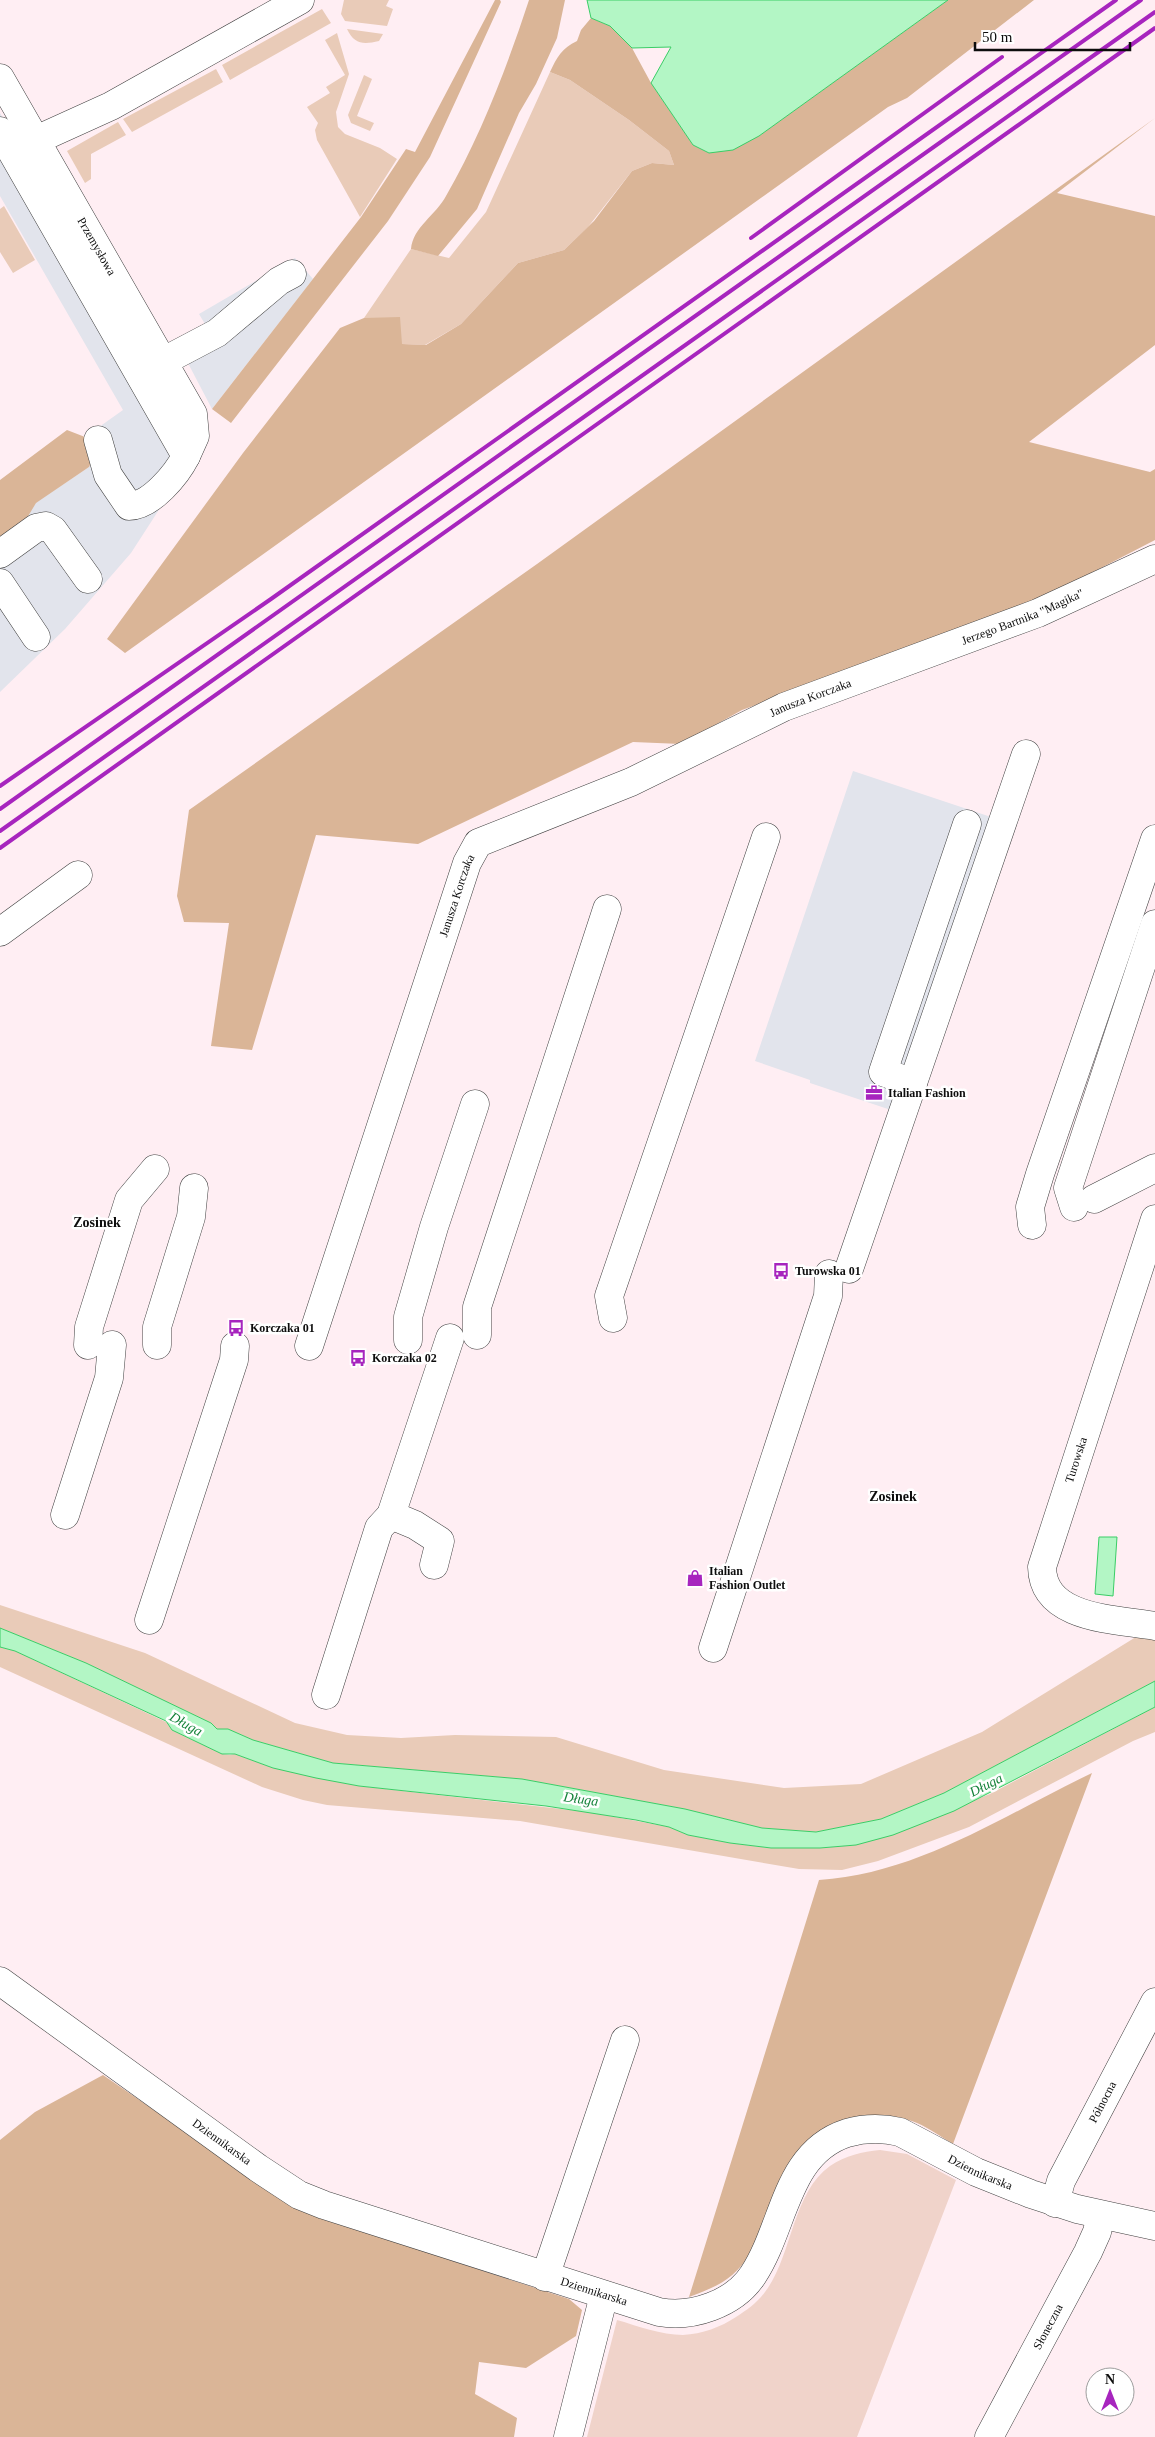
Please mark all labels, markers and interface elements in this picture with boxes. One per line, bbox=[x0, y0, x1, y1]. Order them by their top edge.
scale bar bbox=[975, 20, 1130, 52]
text: 50 m bbox=[982, 29, 1013, 45]
street label: Przemysłowa bbox=[74, 215, 119, 278]
street label: Jerzego Bartnika "Magika" bbox=[959, 586, 1086, 648]
street label: Janusza Korczaka bbox=[767, 676, 854, 720]
street label: Janusza Korczaka bbox=[436, 851, 478, 939]
office icon: Italian Fashion bbox=[864, 1083, 884, 1103]
place label: Italian Fashion bbox=[888, 1086, 966, 1100]
district label: Zosinek bbox=[73, 1215, 121, 1230]
bus stop icon: Turowska 01 bbox=[771, 1261, 791, 1281]
place label: Turowska 01 bbox=[795, 1264, 861, 1278]
bus stop icon: Korczaka 01 bbox=[226, 1318, 246, 1338]
place label: Korczaka 01 bbox=[250, 1321, 315, 1335]
bus stop icon: Korczaka 02 bbox=[348, 1348, 368, 1368]
place label: Korczaka 02 bbox=[372, 1351, 437, 1365]
street label: Turowska bbox=[1062, 1435, 1090, 1485]
district label: Zosinek bbox=[869, 1489, 917, 1504]
place label: Italian Fashion Outlet bbox=[709, 1564, 785, 1592]
shop icon: Italian Fashion Outlet bbox=[685, 1568, 705, 1588]
water label: Długa bbox=[166, 1708, 205, 1739]
water label: Długa bbox=[966, 1770, 1005, 1800]
water label: Długa bbox=[562, 1789, 599, 1809]
street label: Północna bbox=[1086, 2078, 1119, 2125]
street label: Dziennikarska bbox=[190, 2116, 255, 2168]
street label: Dziennikarska bbox=[946, 2152, 1015, 2193]
street label: Dziennikarska bbox=[559, 2274, 630, 2309]
street label: Słoneczna bbox=[1030, 2301, 1066, 2352]
north arrow bbox=[1085, 2367, 1135, 2417]
text: N bbox=[1105, 2372, 1115, 2387]

